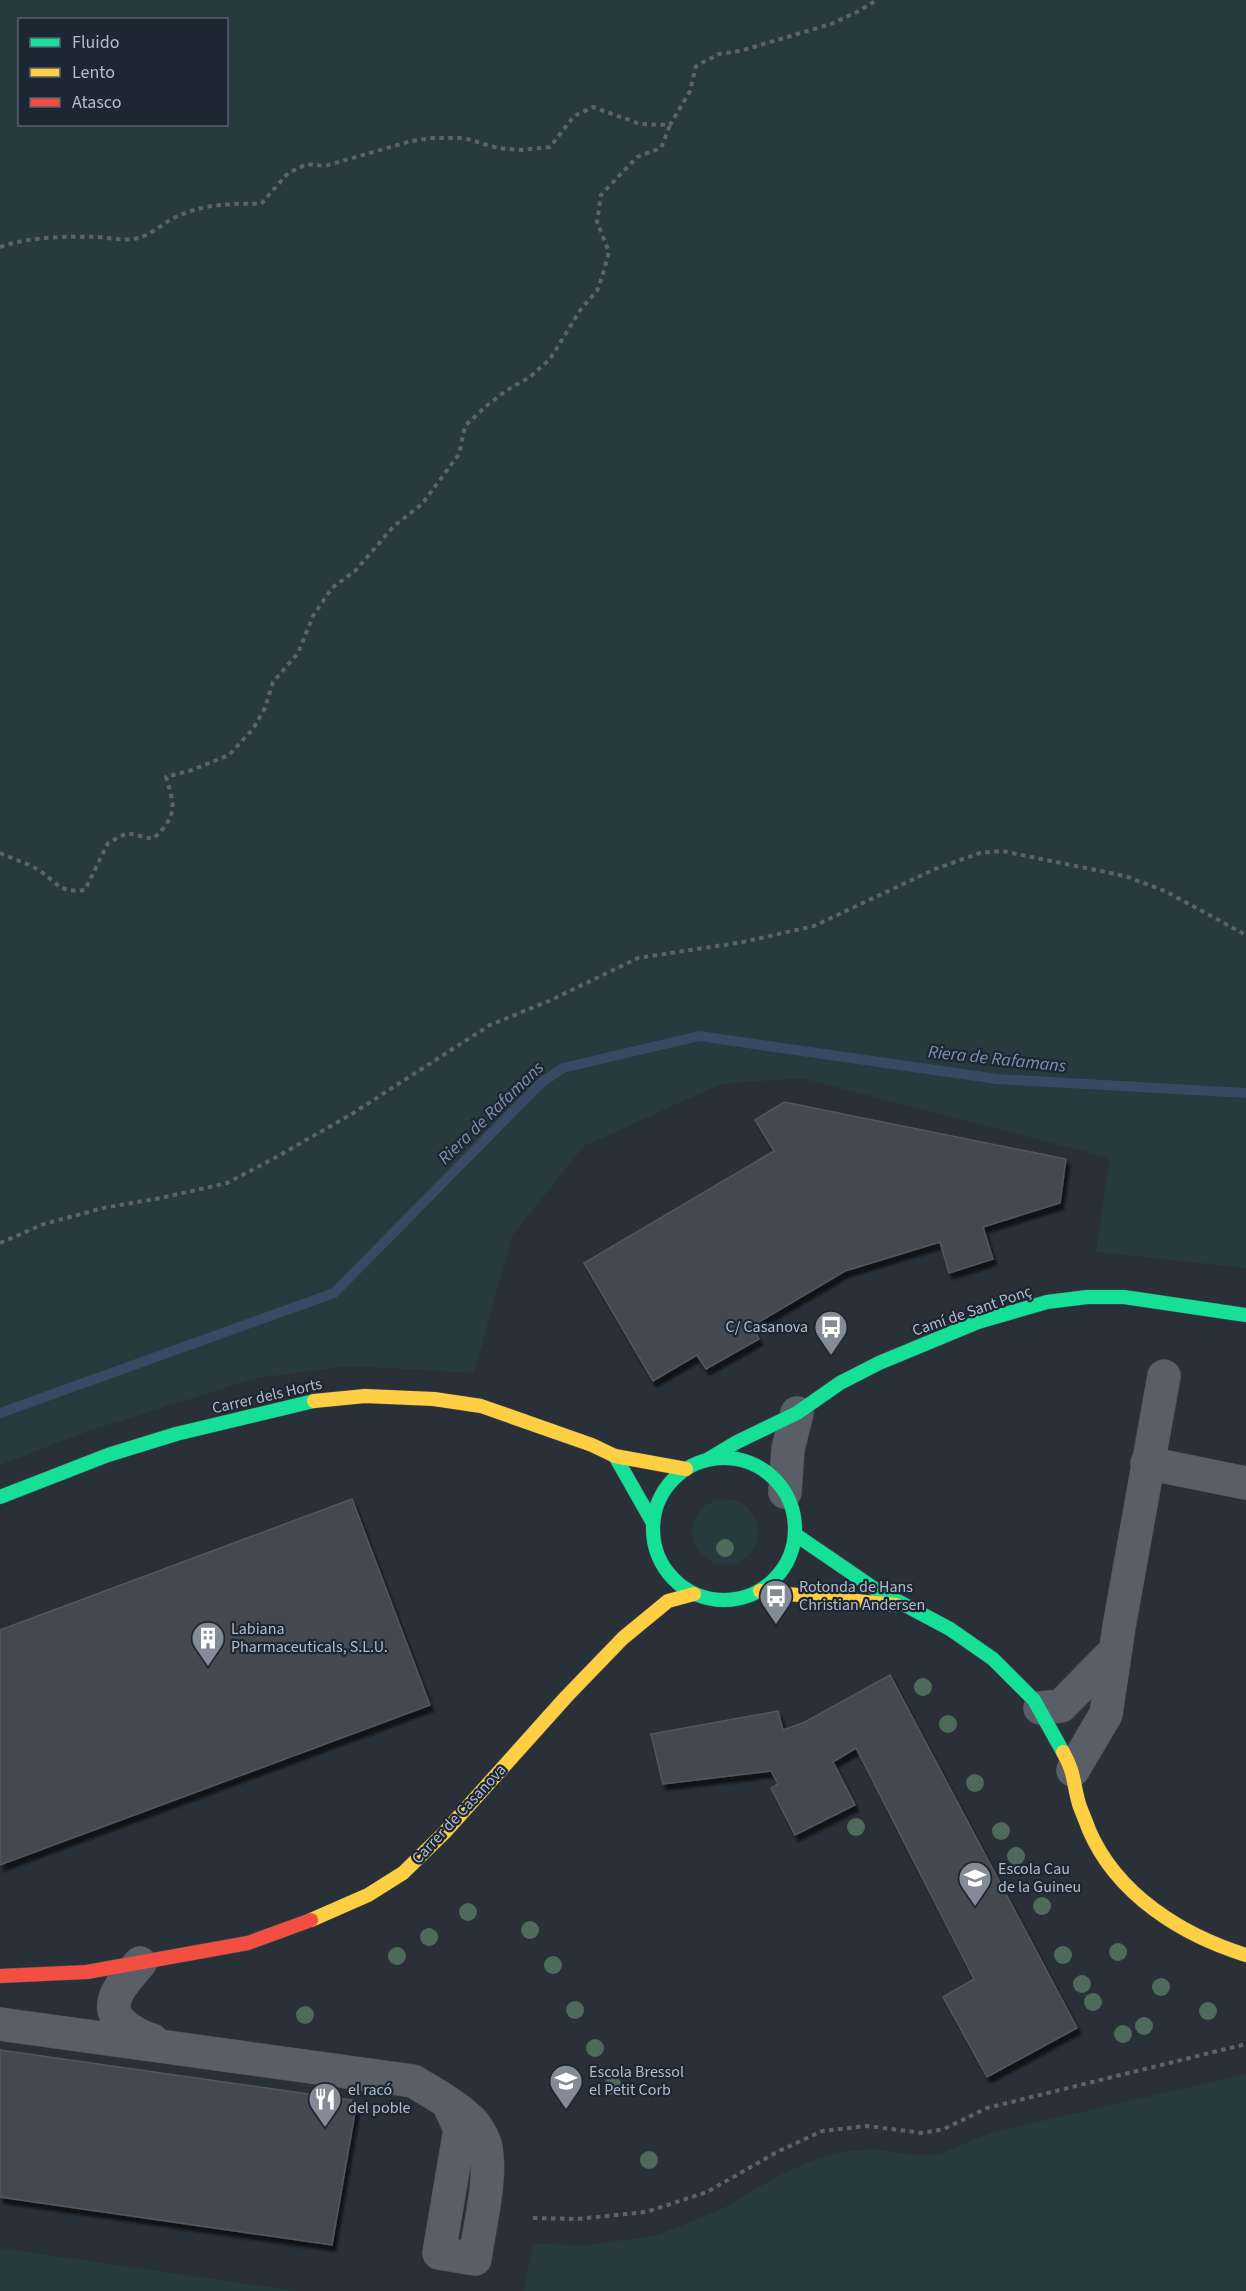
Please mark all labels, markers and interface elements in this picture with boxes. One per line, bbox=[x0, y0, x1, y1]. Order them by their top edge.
legend bbox=[18, 18, 228, 126]
text: Fluido bbox=[72, 30, 119, 55]
text: Lento bbox=[72, 60, 115, 85]
text: Atasco bbox=[72, 90, 121, 115]
water label: Riera de Rafamans bbox=[927, 1039, 1067, 1079]
water label: Riera de Rafamans bbox=[432, 1056, 550, 1170]
street label: Camí de Sant Ponç bbox=[909, 1280, 1035, 1342]
bus stop icon: C/ Casanova bbox=[813, 1309, 849, 1356]
place label: C/ Casanova bbox=[726, 1316, 808, 1338]
street label: Carrer dels Horts bbox=[210, 1373, 324, 1419]
place label: Rotonda de Hans Christian Andersen bbox=[799, 1576, 925, 1616]
bus stop icon: Rotonda de Hans Christian Andersen bbox=[758, 1578, 794, 1625]
place label: Labiana Pharmaceuticals, S.L.U. bbox=[231, 1618, 388, 1658]
building icon: Labiana Pharmaceuticals, S.L.U. bbox=[190, 1620, 226, 1667]
street label: Carrer de Casanova bbox=[407, 1759, 511, 1869]
place label: Escola Cau de la Guineu bbox=[998, 1858, 1081, 1898]
school or university icon: Escola Cau de la Guineu bbox=[957, 1860, 993, 1907]
place label: Escola Bressol el Petit Corb bbox=[589, 2061, 684, 2101]
school or university icon: Escola Bressol el Petit Corb bbox=[548, 2063, 584, 2110]
place label: el racó del poble bbox=[348, 2079, 411, 2119]
restaurant icon: el racó del poble bbox=[307, 2081, 343, 2128]

